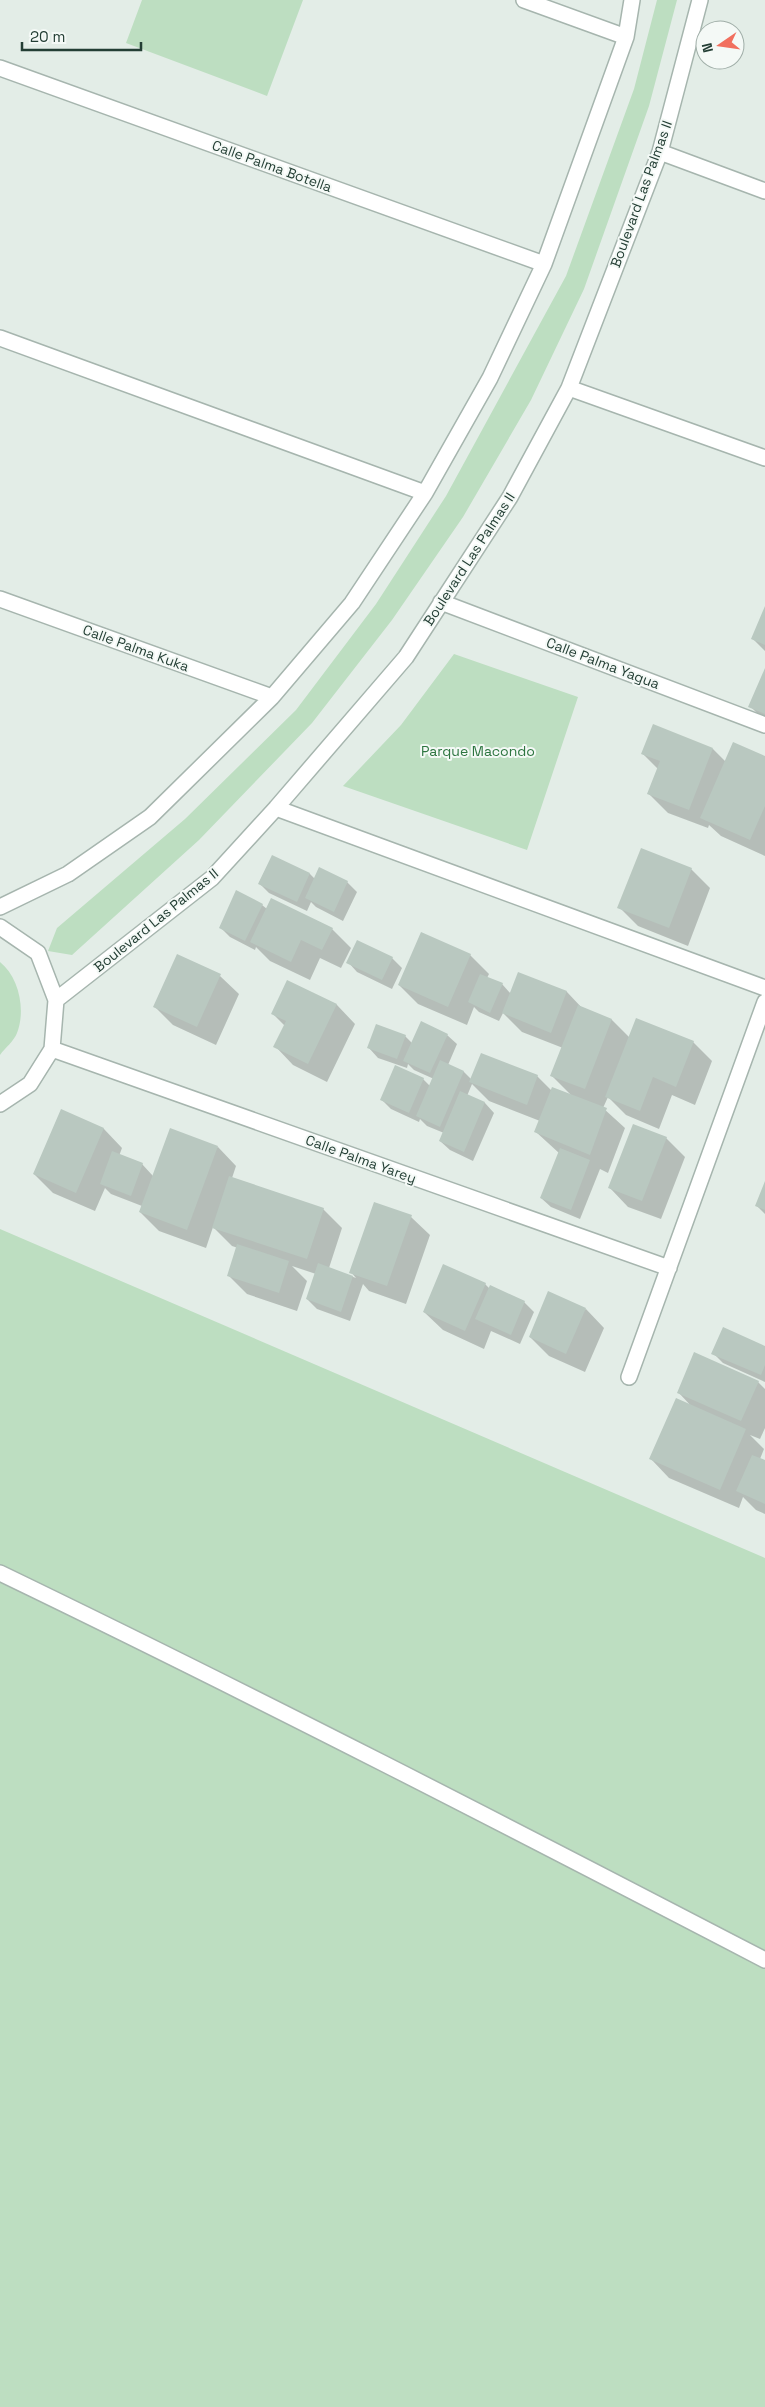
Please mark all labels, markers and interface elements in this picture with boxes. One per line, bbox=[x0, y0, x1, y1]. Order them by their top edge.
scale bar bbox=[22, 20, 141, 52]
north arrow bbox=[695, 20, 745, 70]
text: 20 m bbox=[30, 27, 65, 46]
text: N bbox=[698, 41, 717, 55]
street label: Boulevard Las Palmas II bbox=[606, 118, 676, 270]
street label: Calle Palma Botella bbox=[210, 136, 334, 196]
street label: Boulevard Las Palmas II bbox=[419, 489, 519, 629]
street label: Calle Palma Kuka bbox=[80, 620, 192, 676]
street label: Calle Palma Yagua bbox=[544, 633, 662, 693]
park label: Parque Macondo bbox=[421, 742, 535, 760]
street label: Boulevard Las Palmas II bbox=[90, 864, 222, 976]
street label: Calle Palma Yarey bbox=[303, 1131, 419, 1187]

